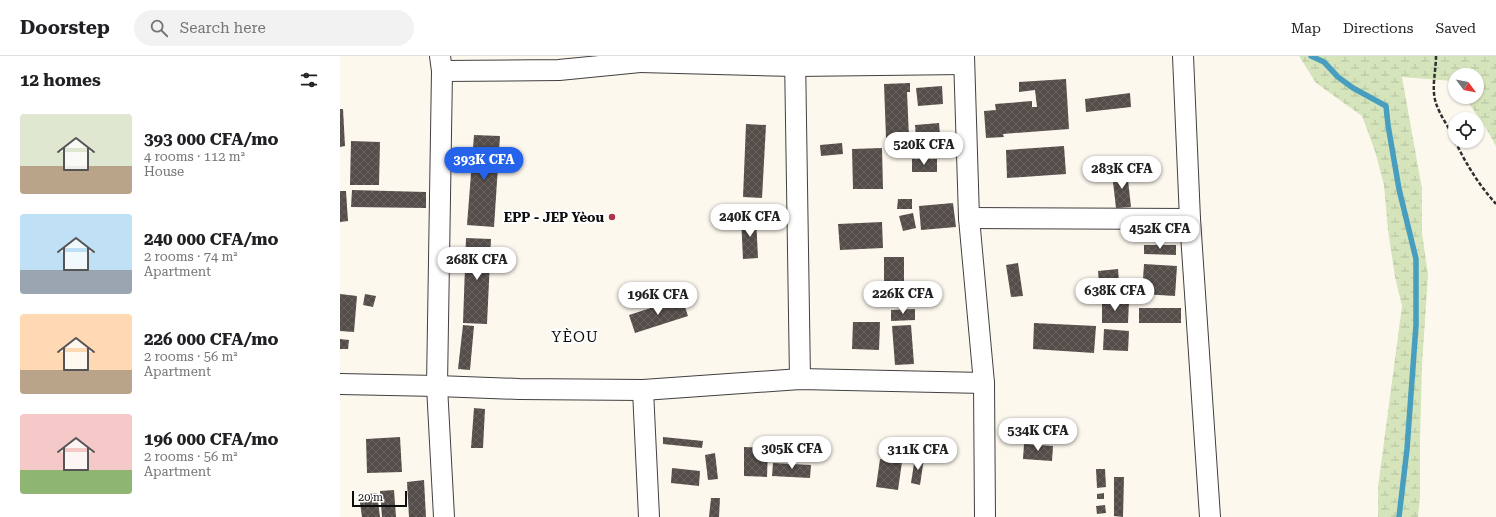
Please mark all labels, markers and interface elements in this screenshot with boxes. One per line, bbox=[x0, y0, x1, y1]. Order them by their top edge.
search box bbox=[134, 10, 414, 46]
text: Doorstep bbox=[20, 16, 110, 39]
icon: search bbox=[148, 17, 170, 39]
text: Search here bbox=[180, 19, 266, 37]
text: Map bbox=[1291, 20, 1321, 36]
text: Directions bbox=[1343, 20, 1413, 36]
text: Saved bbox=[1435, 20, 1476, 36]
north arrow bbox=[1448, 68, 1484, 104]
map controls bbox=[1448, 68, 1484, 148]
icon: filters bbox=[298, 69, 320, 91]
text: 12 homes bbox=[20, 70, 101, 90]
button: locate bbox=[1448, 112, 1484, 148]
text: 393 000 CFA/mo bbox=[144, 129, 279, 149]
icon: home bbox=[52, 130, 100, 178]
pin: 520K CFA bbox=[883, 132, 965, 166]
text: 520K CFA bbox=[893, 137, 955, 152]
pin: 393K CFA bbox=[443, 147, 525, 181]
text: 4 rooms · 112 m² bbox=[144, 149, 245, 164]
text: 393K CFA bbox=[453, 152, 515, 167]
pin: 283K CFA bbox=[1081, 156, 1163, 190]
text: 283K CFA bbox=[1091, 161, 1153, 176]
text: House bbox=[144, 164, 184, 179]
pin: 240K CFA bbox=[709, 204, 791, 238]
text: 240K CFA bbox=[719, 209, 781, 224]
place label: EPP - JEP Yèou bbox=[504, 210, 604, 225]
marker: EPP - JEP Yèou bbox=[607, 212, 617, 222]
pin: 452K CFA bbox=[1119, 216, 1201, 250]
text: 452K CFA bbox=[1129, 221, 1191, 236]
text: 240 000 CFA/mo bbox=[144, 229, 279, 249]
icon: home bbox=[52, 230, 100, 278]
pin: 268K CFA bbox=[436, 247, 518, 281]
text: 2 rooms · 74 m² bbox=[144, 249, 238, 264]
text: 268K CFA bbox=[446, 252, 508, 267]
text: Apartment bbox=[144, 264, 211, 279]
pin: 638K CFA bbox=[1074, 278, 1156, 312]
pin: 226K CFA bbox=[862, 281, 944, 315]
pin: 196K CFA bbox=[617, 282, 699, 316]
text: 638K CFA bbox=[1084, 283, 1146, 298]
text: 226K CFA bbox=[872, 286, 934, 301]
text: 196K CFA bbox=[627, 287, 689, 302]
district label: YÈOU bbox=[551, 328, 599, 346]
text: 226 000 CFA/mo bbox=[144, 329, 279, 349]
icon: home bbox=[52, 330, 100, 378]
text: 2 rooms · 56 m² bbox=[144, 349, 238, 364]
text: Apartment bbox=[144, 364, 211, 379]
pin: 534K CFA bbox=[997, 418, 1079, 452]
text: 534K CFA bbox=[1007, 423, 1069, 438]
text: 196 000 CFA/mo bbox=[144, 429, 279, 449]
icon: home bbox=[52, 430, 100, 478]
pin: 305K CFA bbox=[751, 436, 833, 470]
pin: 311K CFA bbox=[877, 437, 959, 471]
text: 305K CFA bbox=[761, 441, 823, 456]
text: 311K CFA bbox=[887, 442, 949, 457]
text: 2 rooms · 56 m² bbox=[144, 449, 238, 464]
text: Apartment bbox=[144, 464, 211, 479]
scale bar bbox=[352, 489, 407, 508]
text: 20 m bbox=[358, 491, 383, 504]

